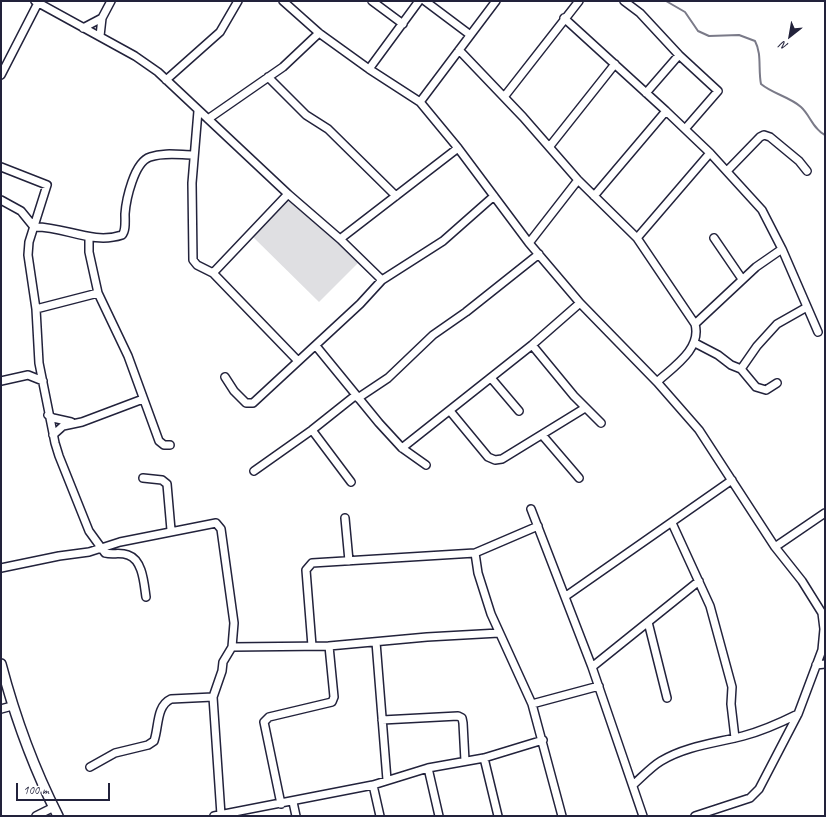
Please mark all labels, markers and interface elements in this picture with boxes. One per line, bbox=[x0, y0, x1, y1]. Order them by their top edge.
north arrow bbox=[770, 16, 810, 56]
text: N bbox=[777, 39, 790, 54]
scale bar bbox=[18, 775, 112, 801]
text: 100 m bbox=[23, 782, 49, 798]

